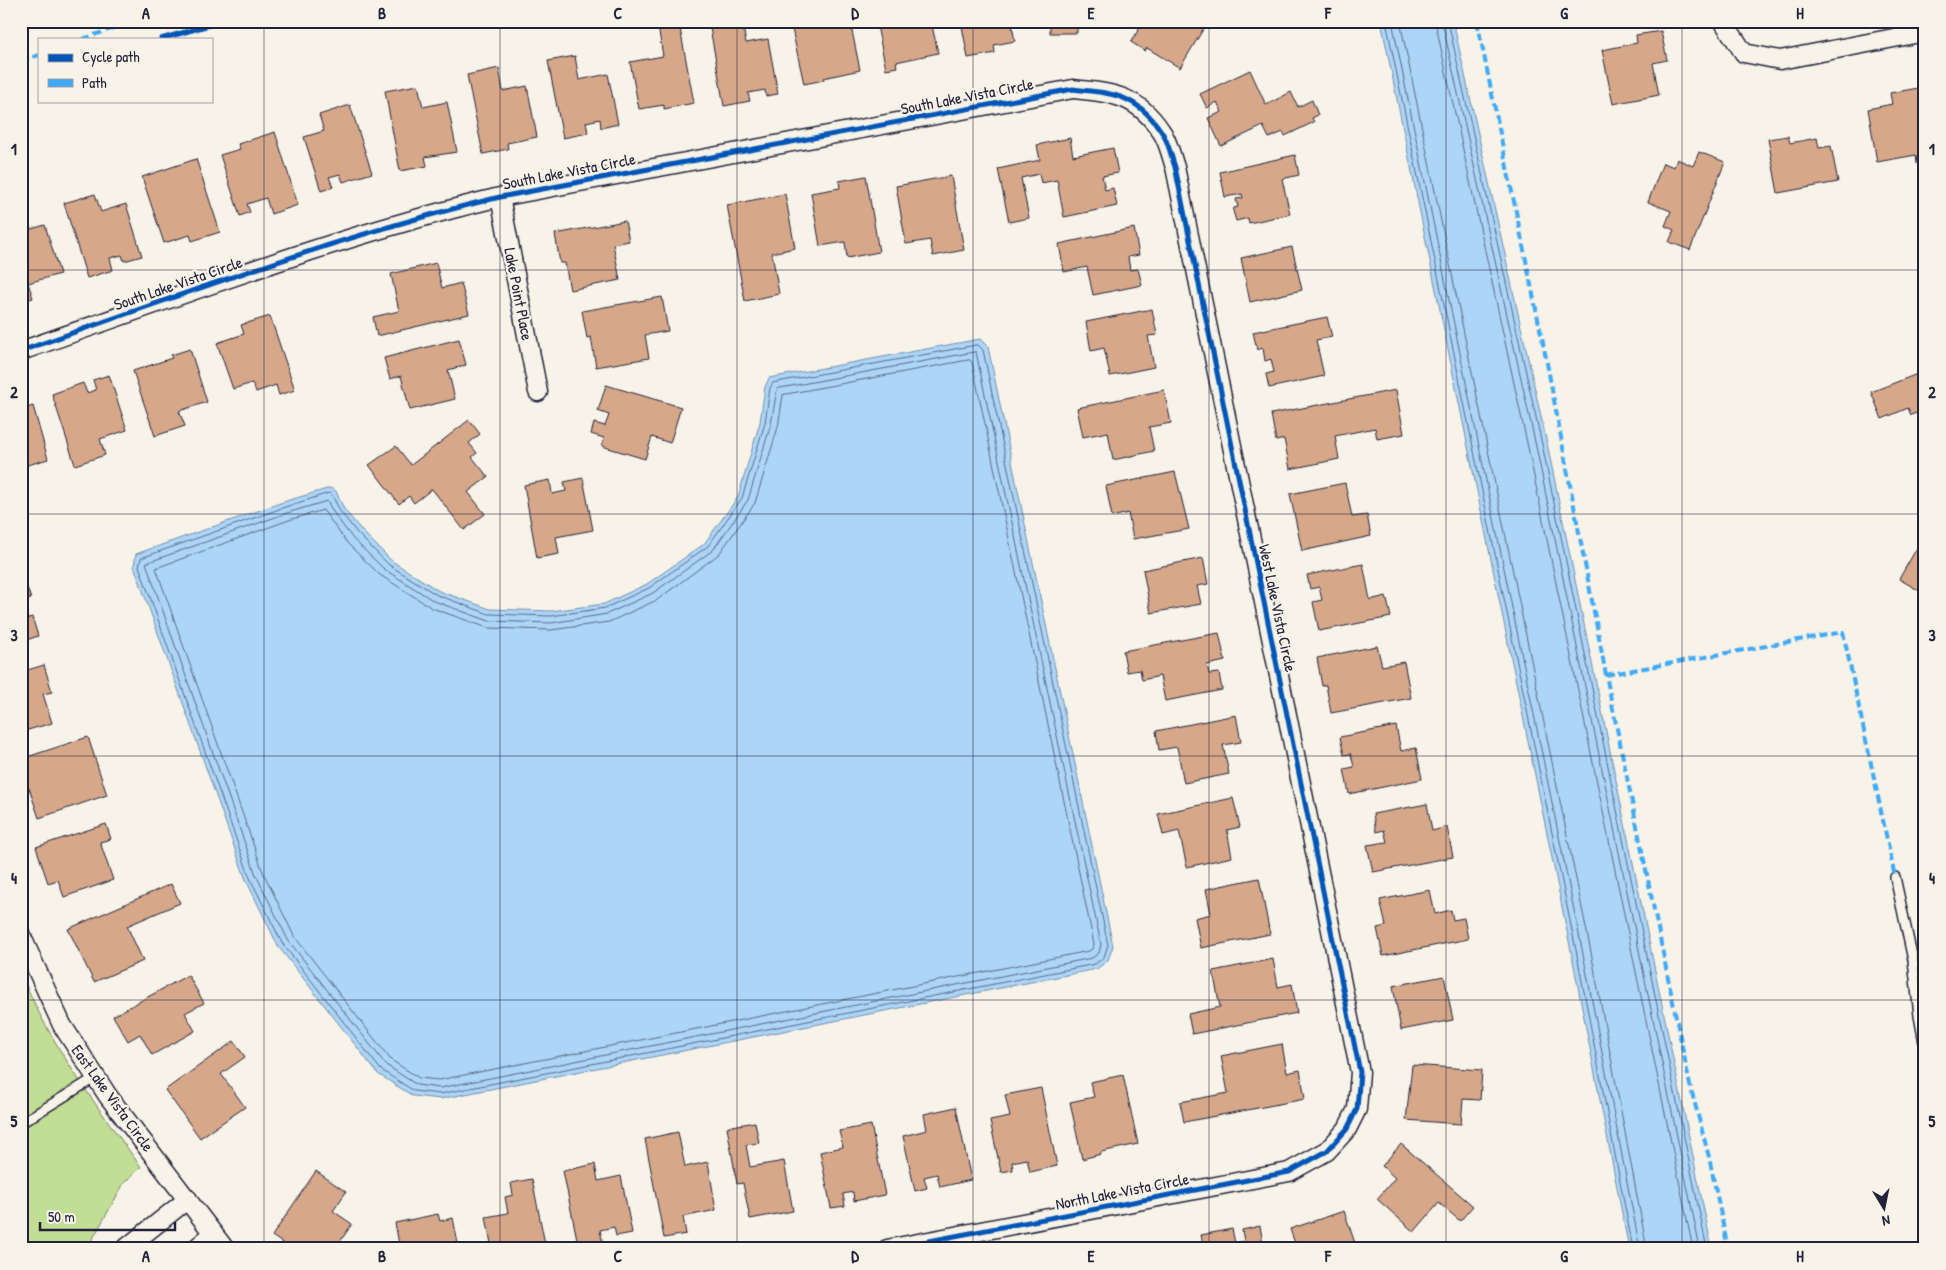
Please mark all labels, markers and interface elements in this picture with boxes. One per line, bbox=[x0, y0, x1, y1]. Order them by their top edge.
text: A bbox=[142, 2, 150, 24]
text: B bbox=[378, 2, 386, 24]
text: C bbox=[614, 2, 623, 24]
text: D bbox=[851, 2, 859, 24]
text: E bbox=[1087, 2, 1095, 24]
text: F bbox=[1324, 2, 1332, 24]
text: G bbox=[1560, 2, 1568, 24]
text: H bbox=[1796, 2, 1804, 24]
legend bbox=[38, 38, 212, 102]
text: Cycle path bbox=[82, 46, 140, 67]
text: Path bbox=[82, 72, 107, 93]
street label: South Lake Vista Circle bbox=[899, 72, 1036, 120]
text: 1 bbox=[11, 138, 17, 160]
text: 1 bbox=[1929, 138, 1935, 160]
street label: South Lake Vista Circle bbox=[501, 147, 638, 195]
street label: Lake Point Place bbox=[499, 246, 539, 343]
street label: South Lake Vista Circle bbox=[111, 250, 246, 315]
text: 2 bbox=[10, 381, 18, 403]
text: 2 bbox=[1928, 381, 1936, 403]
street label: West Lake Vista Circle bbox=[1254, 542, 1302, 674]
text: 3 bbox=[10, 624, 18, 646]
text: 3 bbox=[1928, 624, 1936, 646]
text: 4 bbox=[11, 867, 17, 889]
text: 4 bbox=[1929, 867, 1935, 889]
street label: East Lake Vista Circle bbox=[67, 1040, 160, 1156]
text: 5 bbox=[11, 1110, 18, 1132]
text: 5 bbox=[1929, 1110, 1936, 1132]
street label: North Lake Vista Circle bbox=[1053, 1167, 1191, 1215]
north arrow bbox=[1858, 1182, 1908, 1232]
scale bar bbox=[40, 1200, 175, 1232]
text: 50 m bbox=[48, 1206, 75, 1227]
text: N bbox=[1880, 1211, 1892, 1231]
text: A bbox=[142, 1245, 150, 1267]
text: B bbox=[378, 1245, 386, 1267]
text: C bbox=[614, 1245, 623, 1267]
text: D bbox=[851, 1245, 859, 1267]
text: E bbox=[1087, 1245, 1095, 1267]
text: F bbox=[1324, 1245, 1332, 1267]
text: G bbox=[1560, 1245, 1568, 1267]
text: H bbox=[1796, 1245, 1804, 1267]

